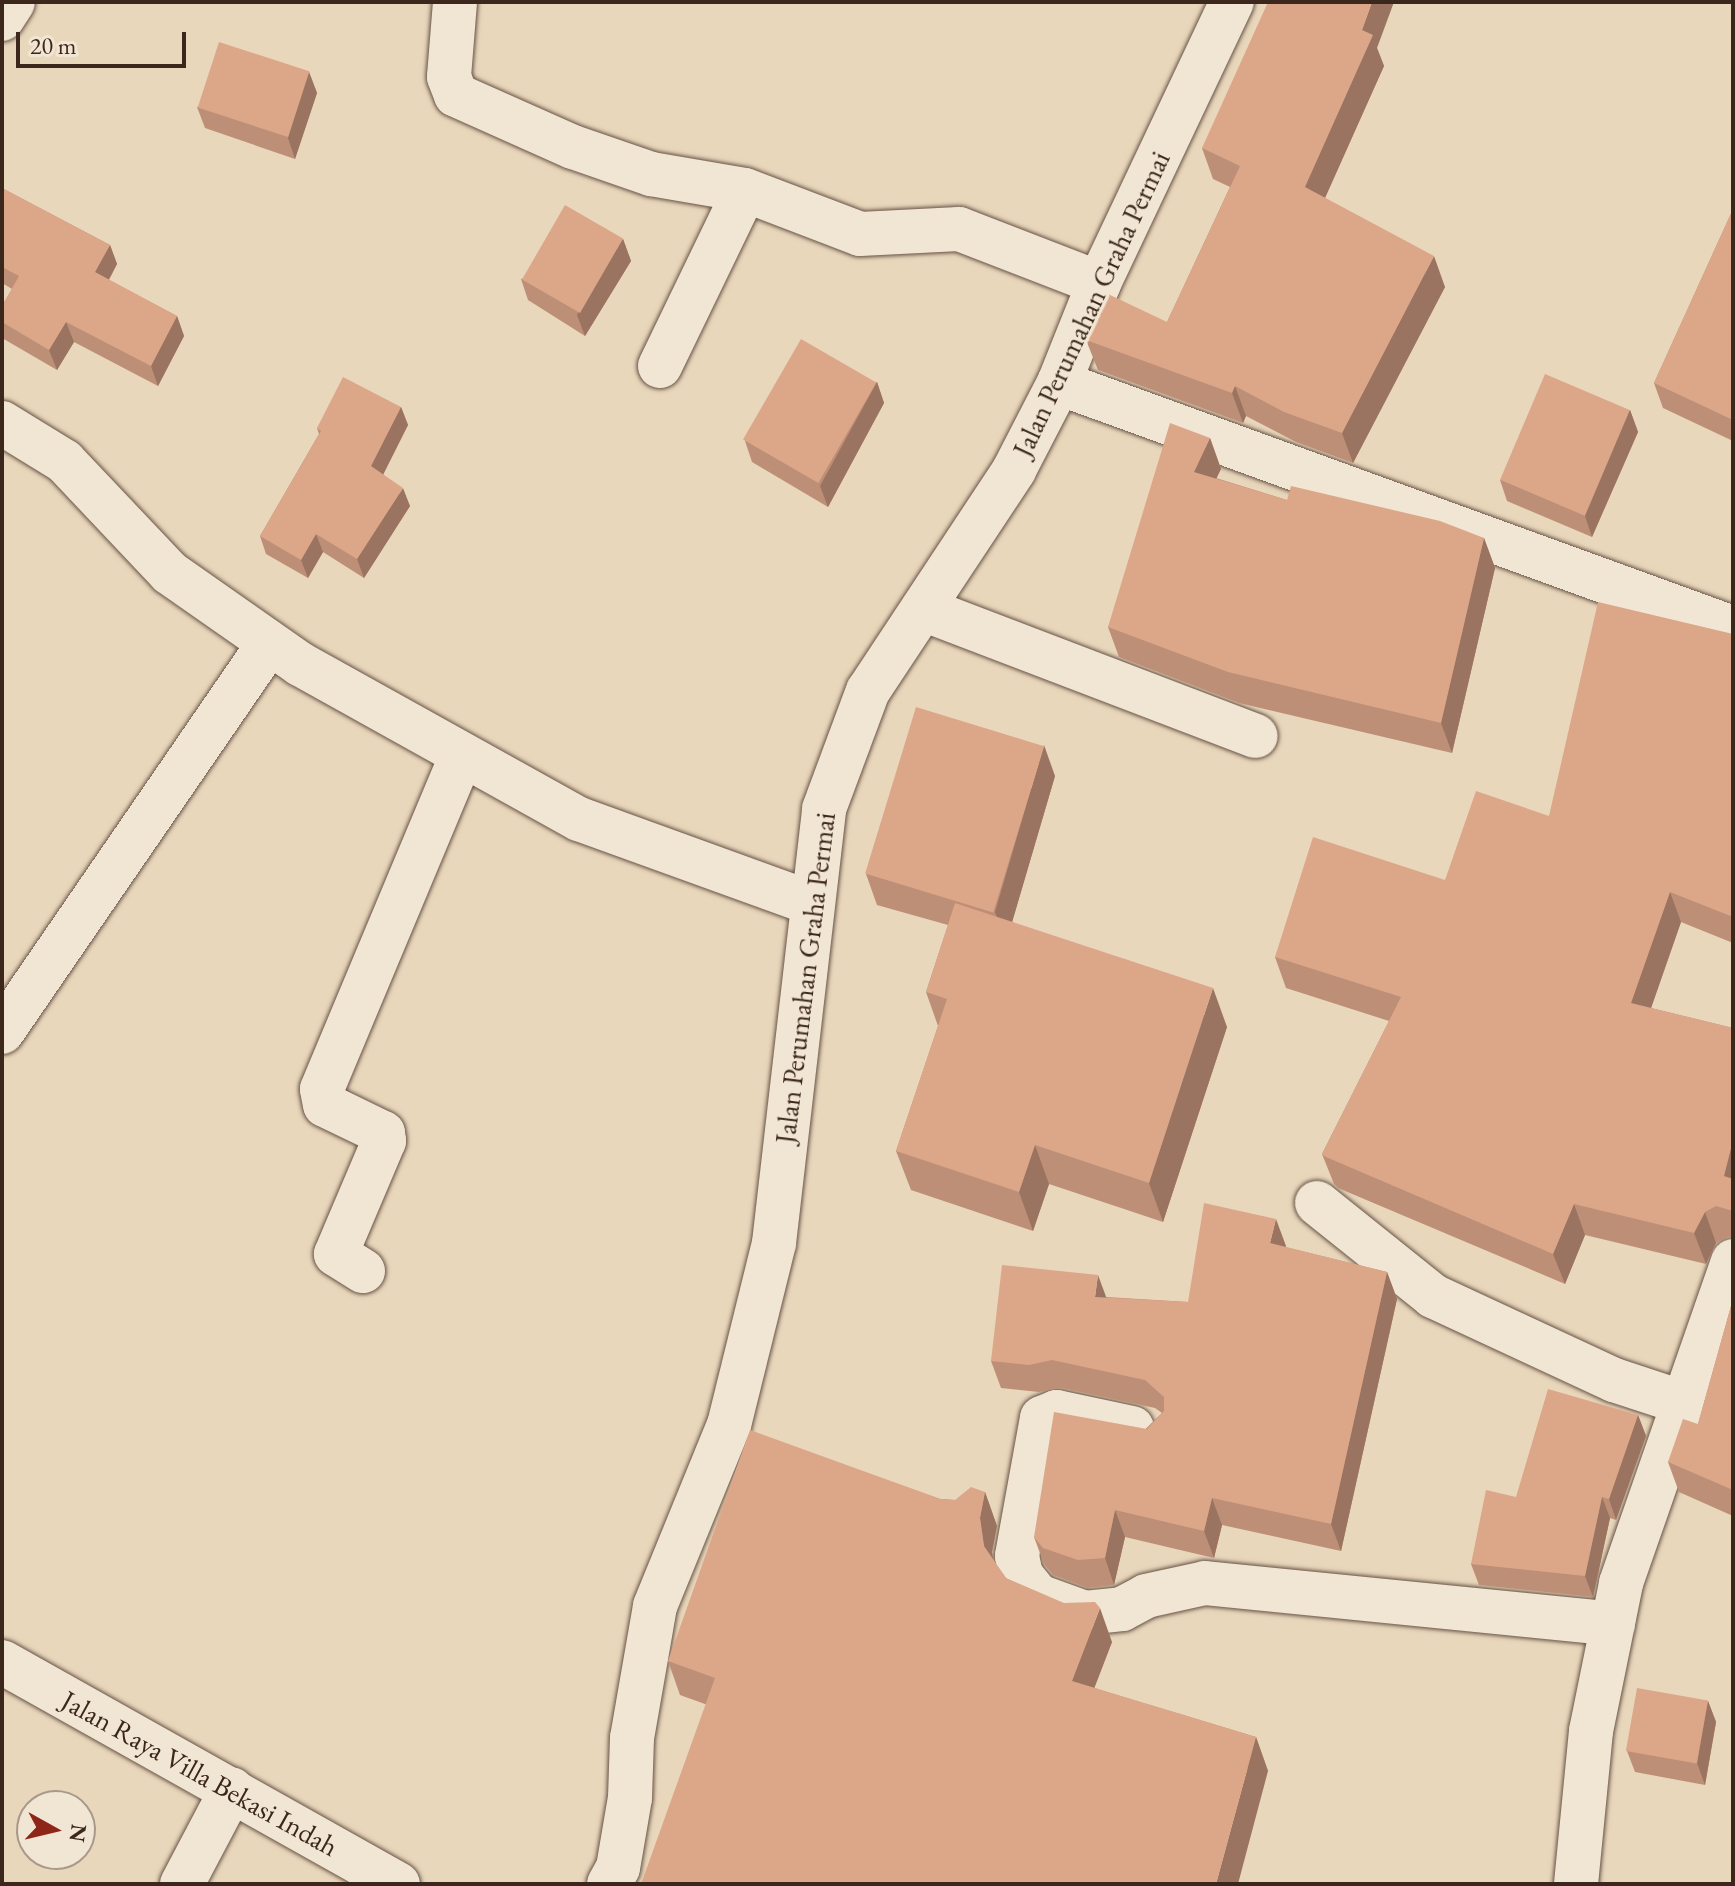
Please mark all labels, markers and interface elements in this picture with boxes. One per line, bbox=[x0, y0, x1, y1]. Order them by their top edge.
scale bar bbox=[20, 16, 190, 66]
text: 20 m bbox=[30, 30, 77, 61]
street label: Jalan Perumahan Graha Permai bbox=[1005, 146, 1177, 462]
street label: Jalan Perumahan Graha Permai bbox=[768, 811, 842, 1145]
street label: Jalan Raya Villa Bekasi Indah bbox=[56, 1683, 344, 1863]
north arrow bbox=[16, 1790, 96, 1870]
text: N bbox=[63, 1822, 94, 1844]

